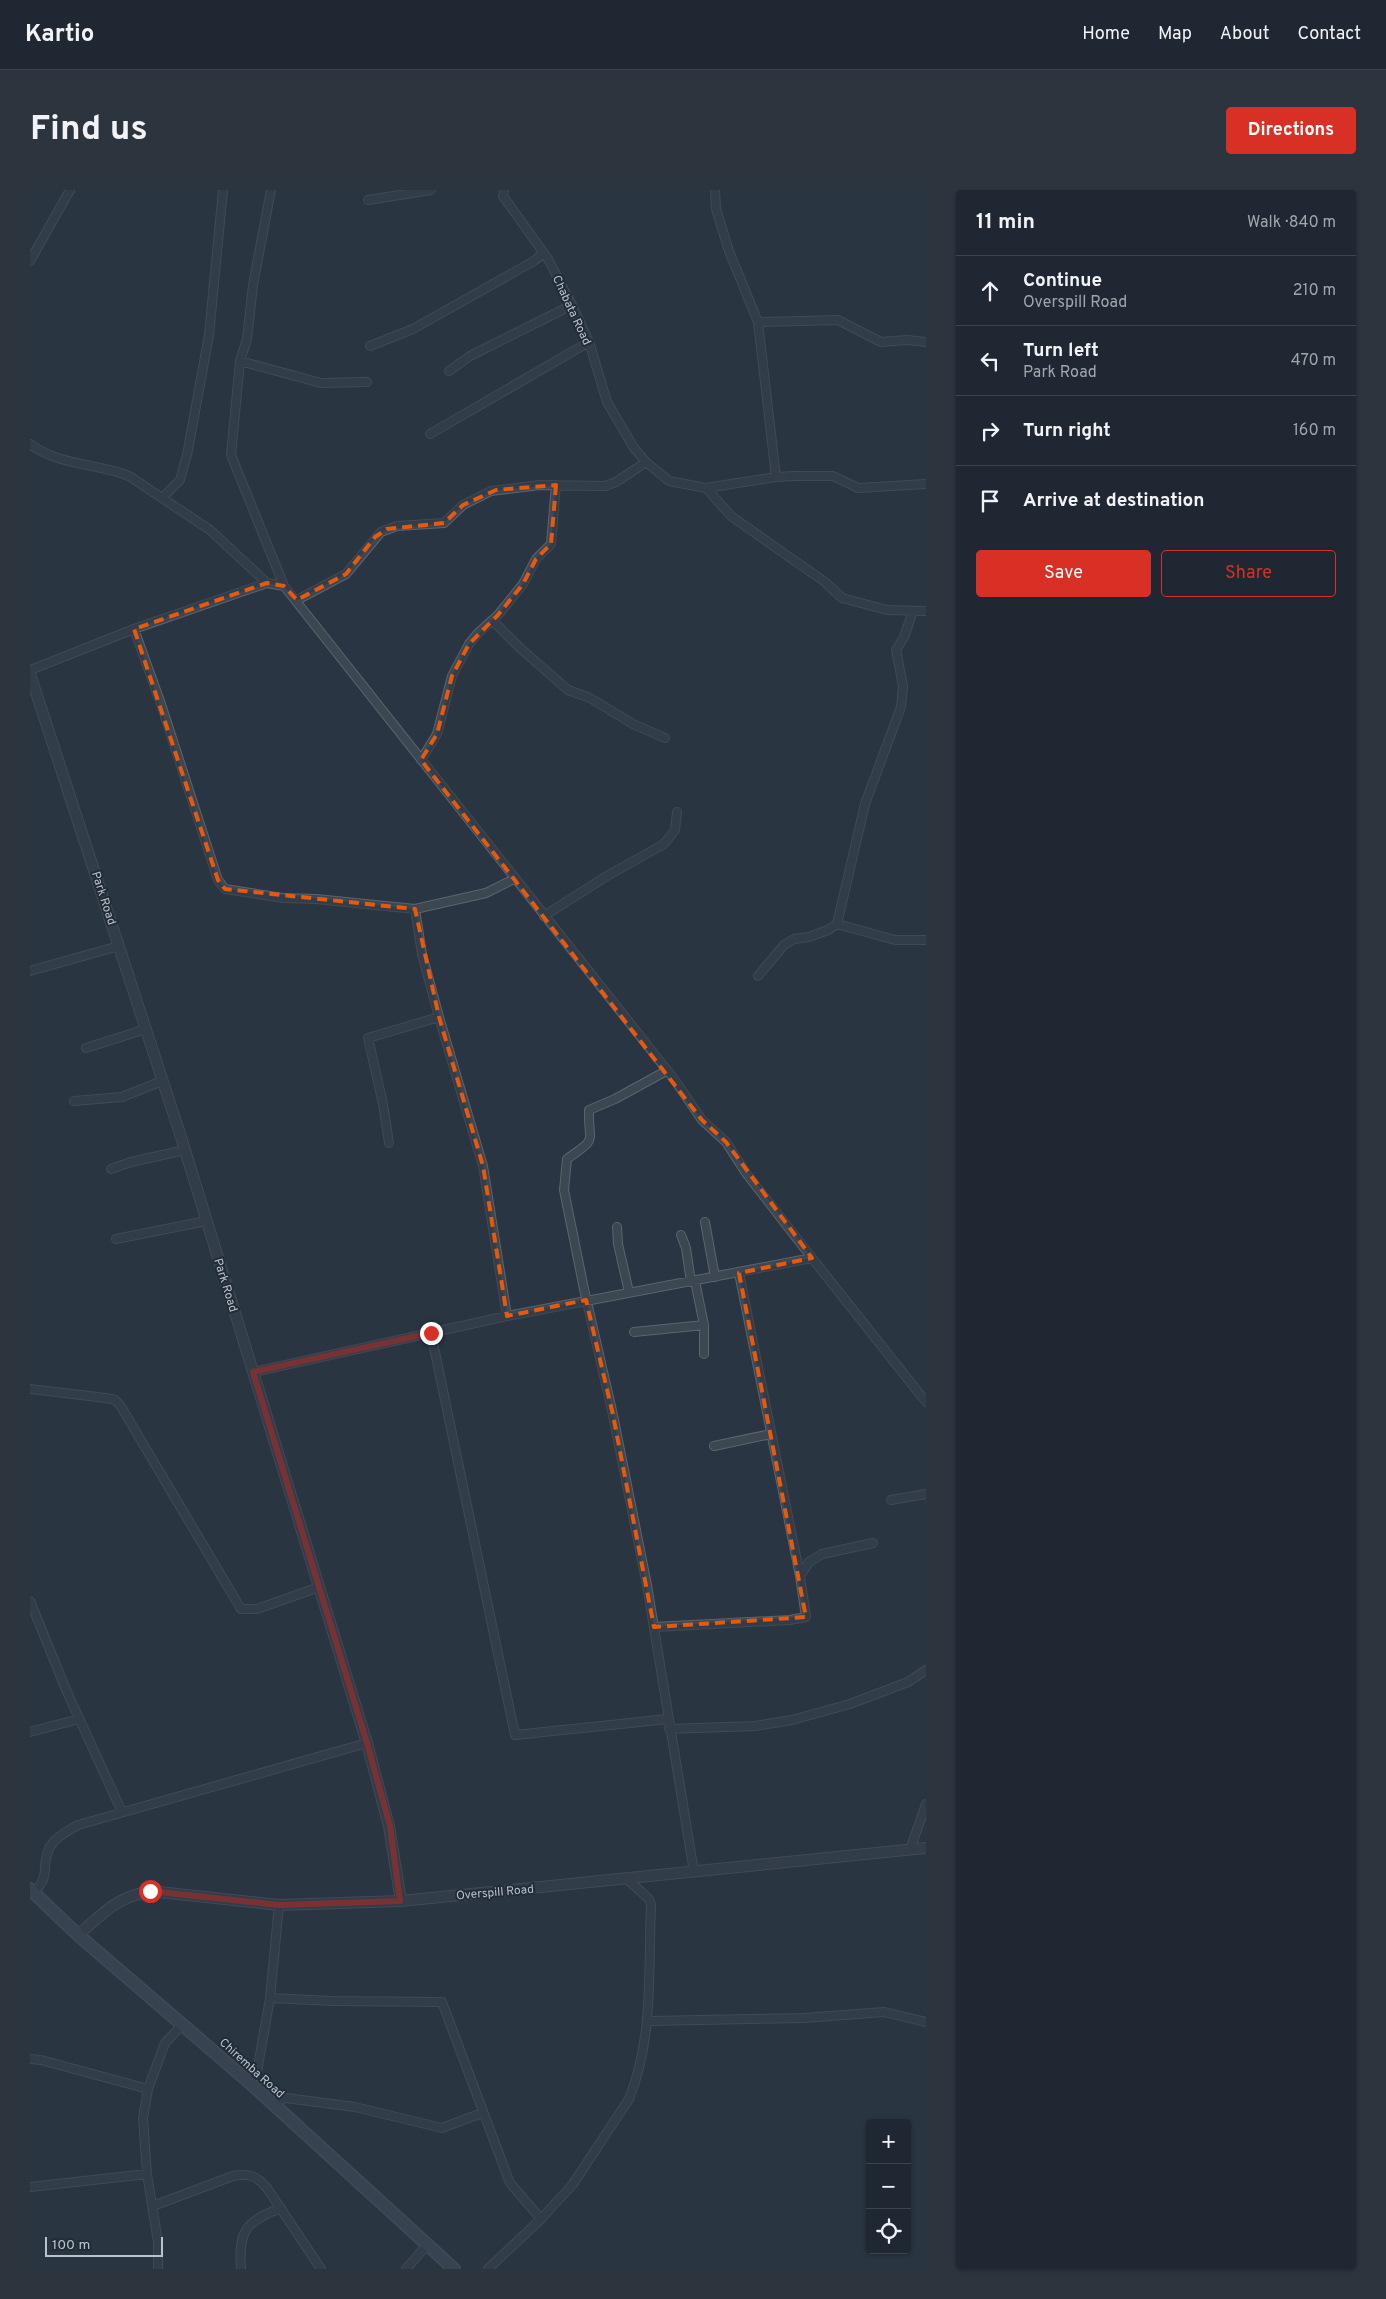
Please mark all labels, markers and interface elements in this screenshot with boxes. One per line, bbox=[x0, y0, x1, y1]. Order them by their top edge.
text: Kartio bbox=[25, 20, 94, 50]
text: Home bbox=[1082, 23, 1130, 46]
text: Map bbox=[1158, 23, 1192, 46]
text: About bbox=[1220, 23, 1269, 46]
text: Contact bbox=[1297, 23, 1361, 46]
button: Directions bbox=[1226, 107, 1356, 154]
text: Find us bbox=[30, 108, 148, 152]
text: 11 min bbox=[976, 209, 1035, 236]
text: Walk · 840 m bbox=[1247, 213, 1336, 233]
text: Continue bbox=[1023, 269, 1102, 293]
street label: Chabata Road bbox=[548, 273, 594, 348]
icon: ahead bbox=[976, 277, 1004, 305]
text: 210 m bbox=[1293, 281, 1336, 301]
text: Overspill Road bbox=[1023, 293, 1127, 313]
text: Turn left bbox=[1023, 339, 1099, 363]
icon: left bbox=[976, 347, 1004, 375]
text: 470 m bbox=[1291, 351, 1336, 371]
text: Park Road bbox=[1023, 363, 1097, 383]
icon: right bbox=[976, 417, 1004, 445]
text: Turn right bbox=[1023, 419, 1111, 443]
text: 160 m bbox=[1293, 421, 1336, 441]
icon: arrive bbox=[976, 487, 1004, 515]
text: Arrive at destination bbox=[1023, 489, 1204, 513]
button: Save bbox=[976, 550, 1151, 597]
button: Share bbox=[1161, 550, 1336, 597]
street label: Park Road bbox=[87, 870, 119, 927]
street label: Park Road bbox=[209, 1256, 241, 1314]
route end bbox=[420, 1322, 443, 1345]
route start bbox=[139, 1880, 162, 1903]
street label: Overspill Road bbox=[455, 1882, 535, 1904]
street label: Chiremba Road bbox=[215, 2035, 287, 2102]
map controls bbox=[866, 2119, 911, 2254]
button: + bbox=[866, 2119, 911, 2164]
button: − bbox=[866, 2164, 911, 2209]
button: locate bbox=[866, 2209, 911, 2254]
scale bar bbox=[45, 2234, 162, 2257]
text: 100 m bbox=[52, 2237, 90, 2254]

